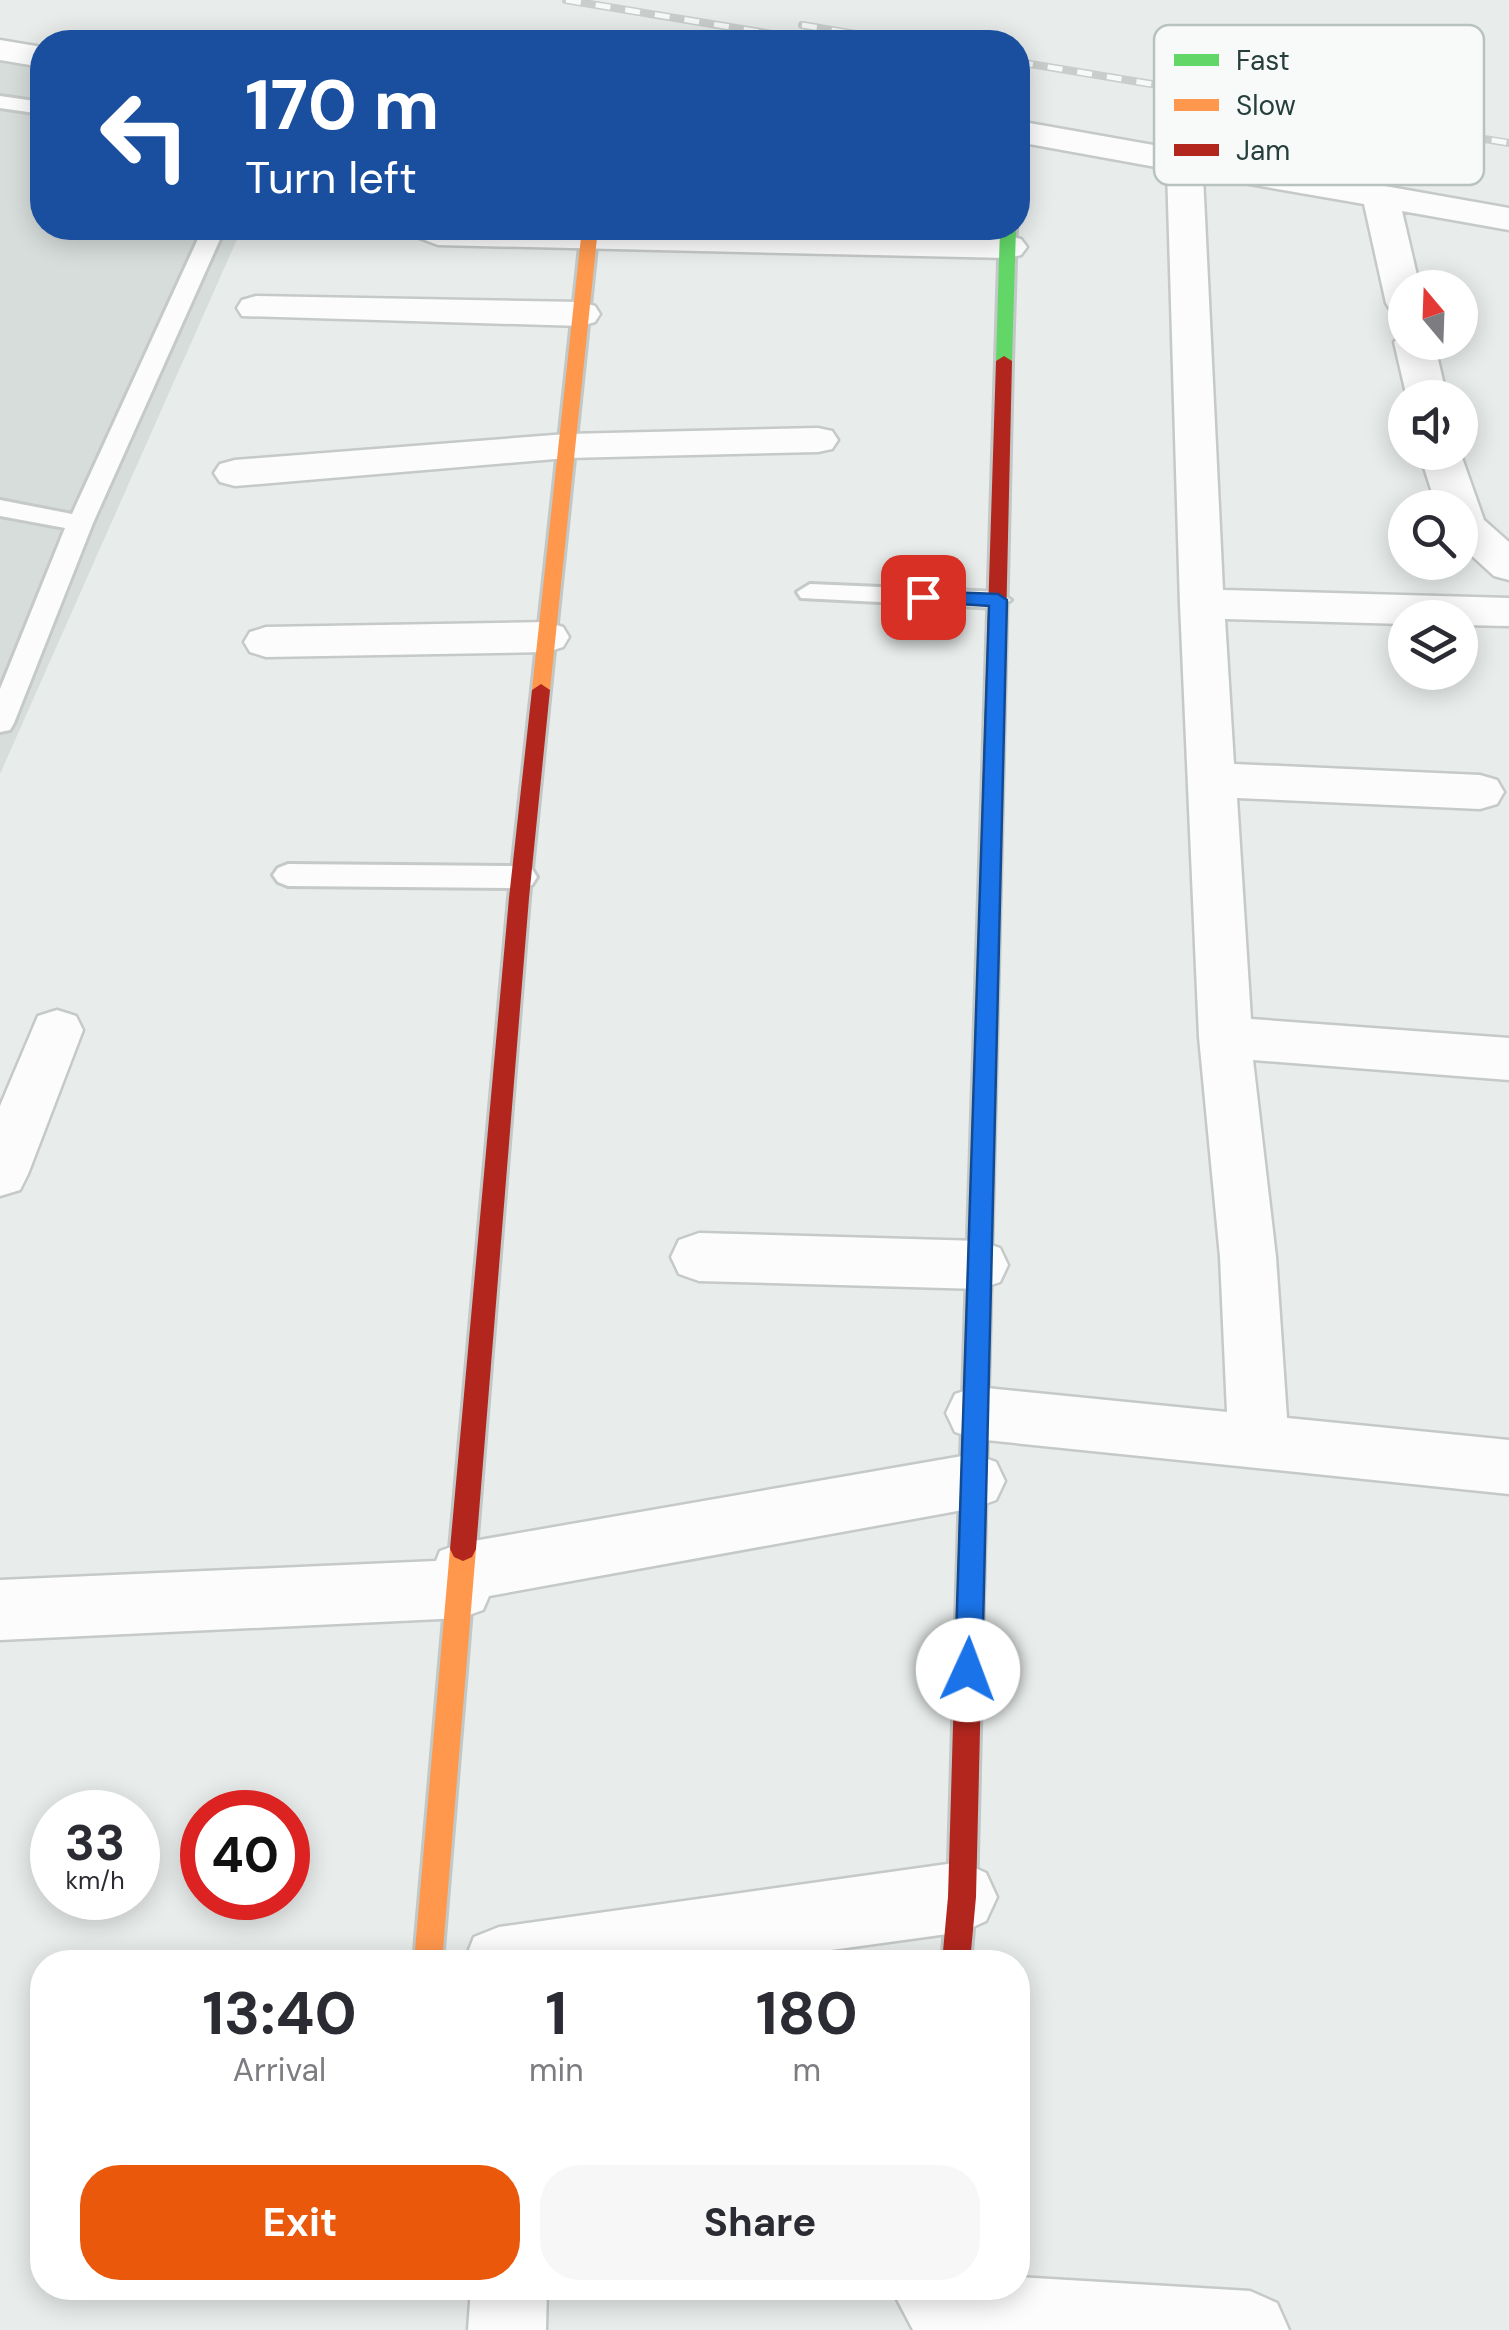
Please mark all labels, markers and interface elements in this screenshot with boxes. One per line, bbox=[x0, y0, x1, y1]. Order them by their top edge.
legend bbox=[1154, 25, 1484, 185]
text: Fast bbox=[1236, 42, 1290, 79]
text: 170 m bbox=[245, 60, 439, 151]
icon: left bbox=[80, 70, 210, 200]
text: Slow bbox=[1236, 87, 1296, 124]
text: Jam bbox=[1236, 132, 1290, 169]
text: Turn left bbox=[245, 148, 417, 207]
north arrow bbox=[1388, 270, 1478, 360]
map controls bbox=[1388, 270, 1478, 690]
button: sound bbox=[1388, 380, 1478, 470]
button: search bbox=[1388, 490, 1478, 580]
pin bbox=[881, 555, 966, 640]
icon: arrive bbox=[896, 570, 951, 625]
button: layers bbox=[1388, 600, 1478, 690]
position arrow bbox=[916, 1618, 1020, 1722]
speed limit sign: 40 bbox=[180, 1790, 310, 1920]
text: 33 bbox=[65, 1810, 125, 1876]
text: km/h bbox=[65, 1864, 125, 1897]
text: 13:40 bbox=[202, 1974, 357, 2053]
text: 1 bbox=[545, 1974, 567, 2053]
text: 180 bbox=[756, 1974, 858, 2053]
text: Arrival bbox=[233, 2049, 326, 2091]
text: min bbox=[529, 2049, 584, 2091]
text: m bbox=[792, 2049, 821, 2091]
button: Exit bbox=[80, 2165, 520, 2280]
button: Share bbox=[540, 2165, 980, 2280]

